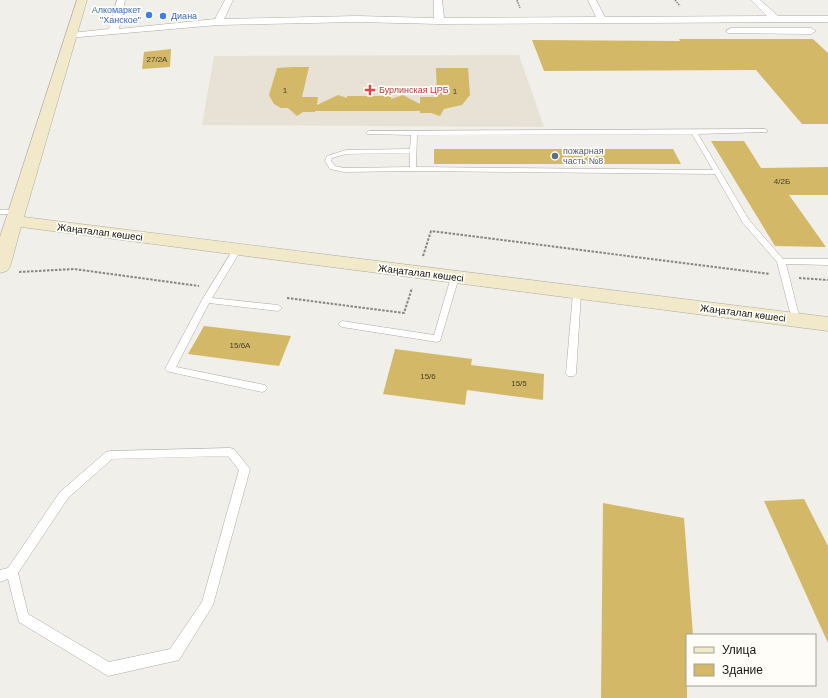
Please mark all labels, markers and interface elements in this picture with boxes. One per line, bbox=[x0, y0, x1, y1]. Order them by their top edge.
place label: Алкомаркет "Ханское" bbox=[92, 5, 141, 25]
marker: Алкомаркет "Ханское" bbox=[144, 10, 154, 20]
marker: Диана bbox=[158, 11, 168, 21]
place label: Диана bbox=[171, 11, 197, 21]
house number: 27/2А bbox=[147, 55, 168, 64]
marker: Бурлинская ЦРБ bbox=[364, 84, 376, 96]
place label: Бурлинская ЦРБ bbox=[379, 85, 449, 95]
house number: 1 bbox=[283, 86, 288, 95]
house number: 1 bbox=[453, 87, 458, 96]
place label: пожарная часть №8 bbox=[563, 146, 604, 166]
marker: пожарная часть №8 bbox=[550, 151, 560, 161]
house number: 4/2Б bbox=[774, 177, 790, 186]
street label: Жаңаталап көшесі bbox=[57, 221, 143, 243]
street label: Жаңаталап көшесі bbox=[378, 262, 464, 284]
street label: Жаңаталап көшесі bbox=[700, 302, 786, 324]
house number: 15/6А bbox=[230, 341, 251, 350]
house number: 15/6 bbox=[420, 372, 436, 381]
house number: 15/5 bbox=[511, 379, 527, 388]
legend bbox=[686, 634, 816, 686]
text: Улица bbox=[722, 643, 756, 657]
text: Здание bbox=[722, 663, 763, 677]

